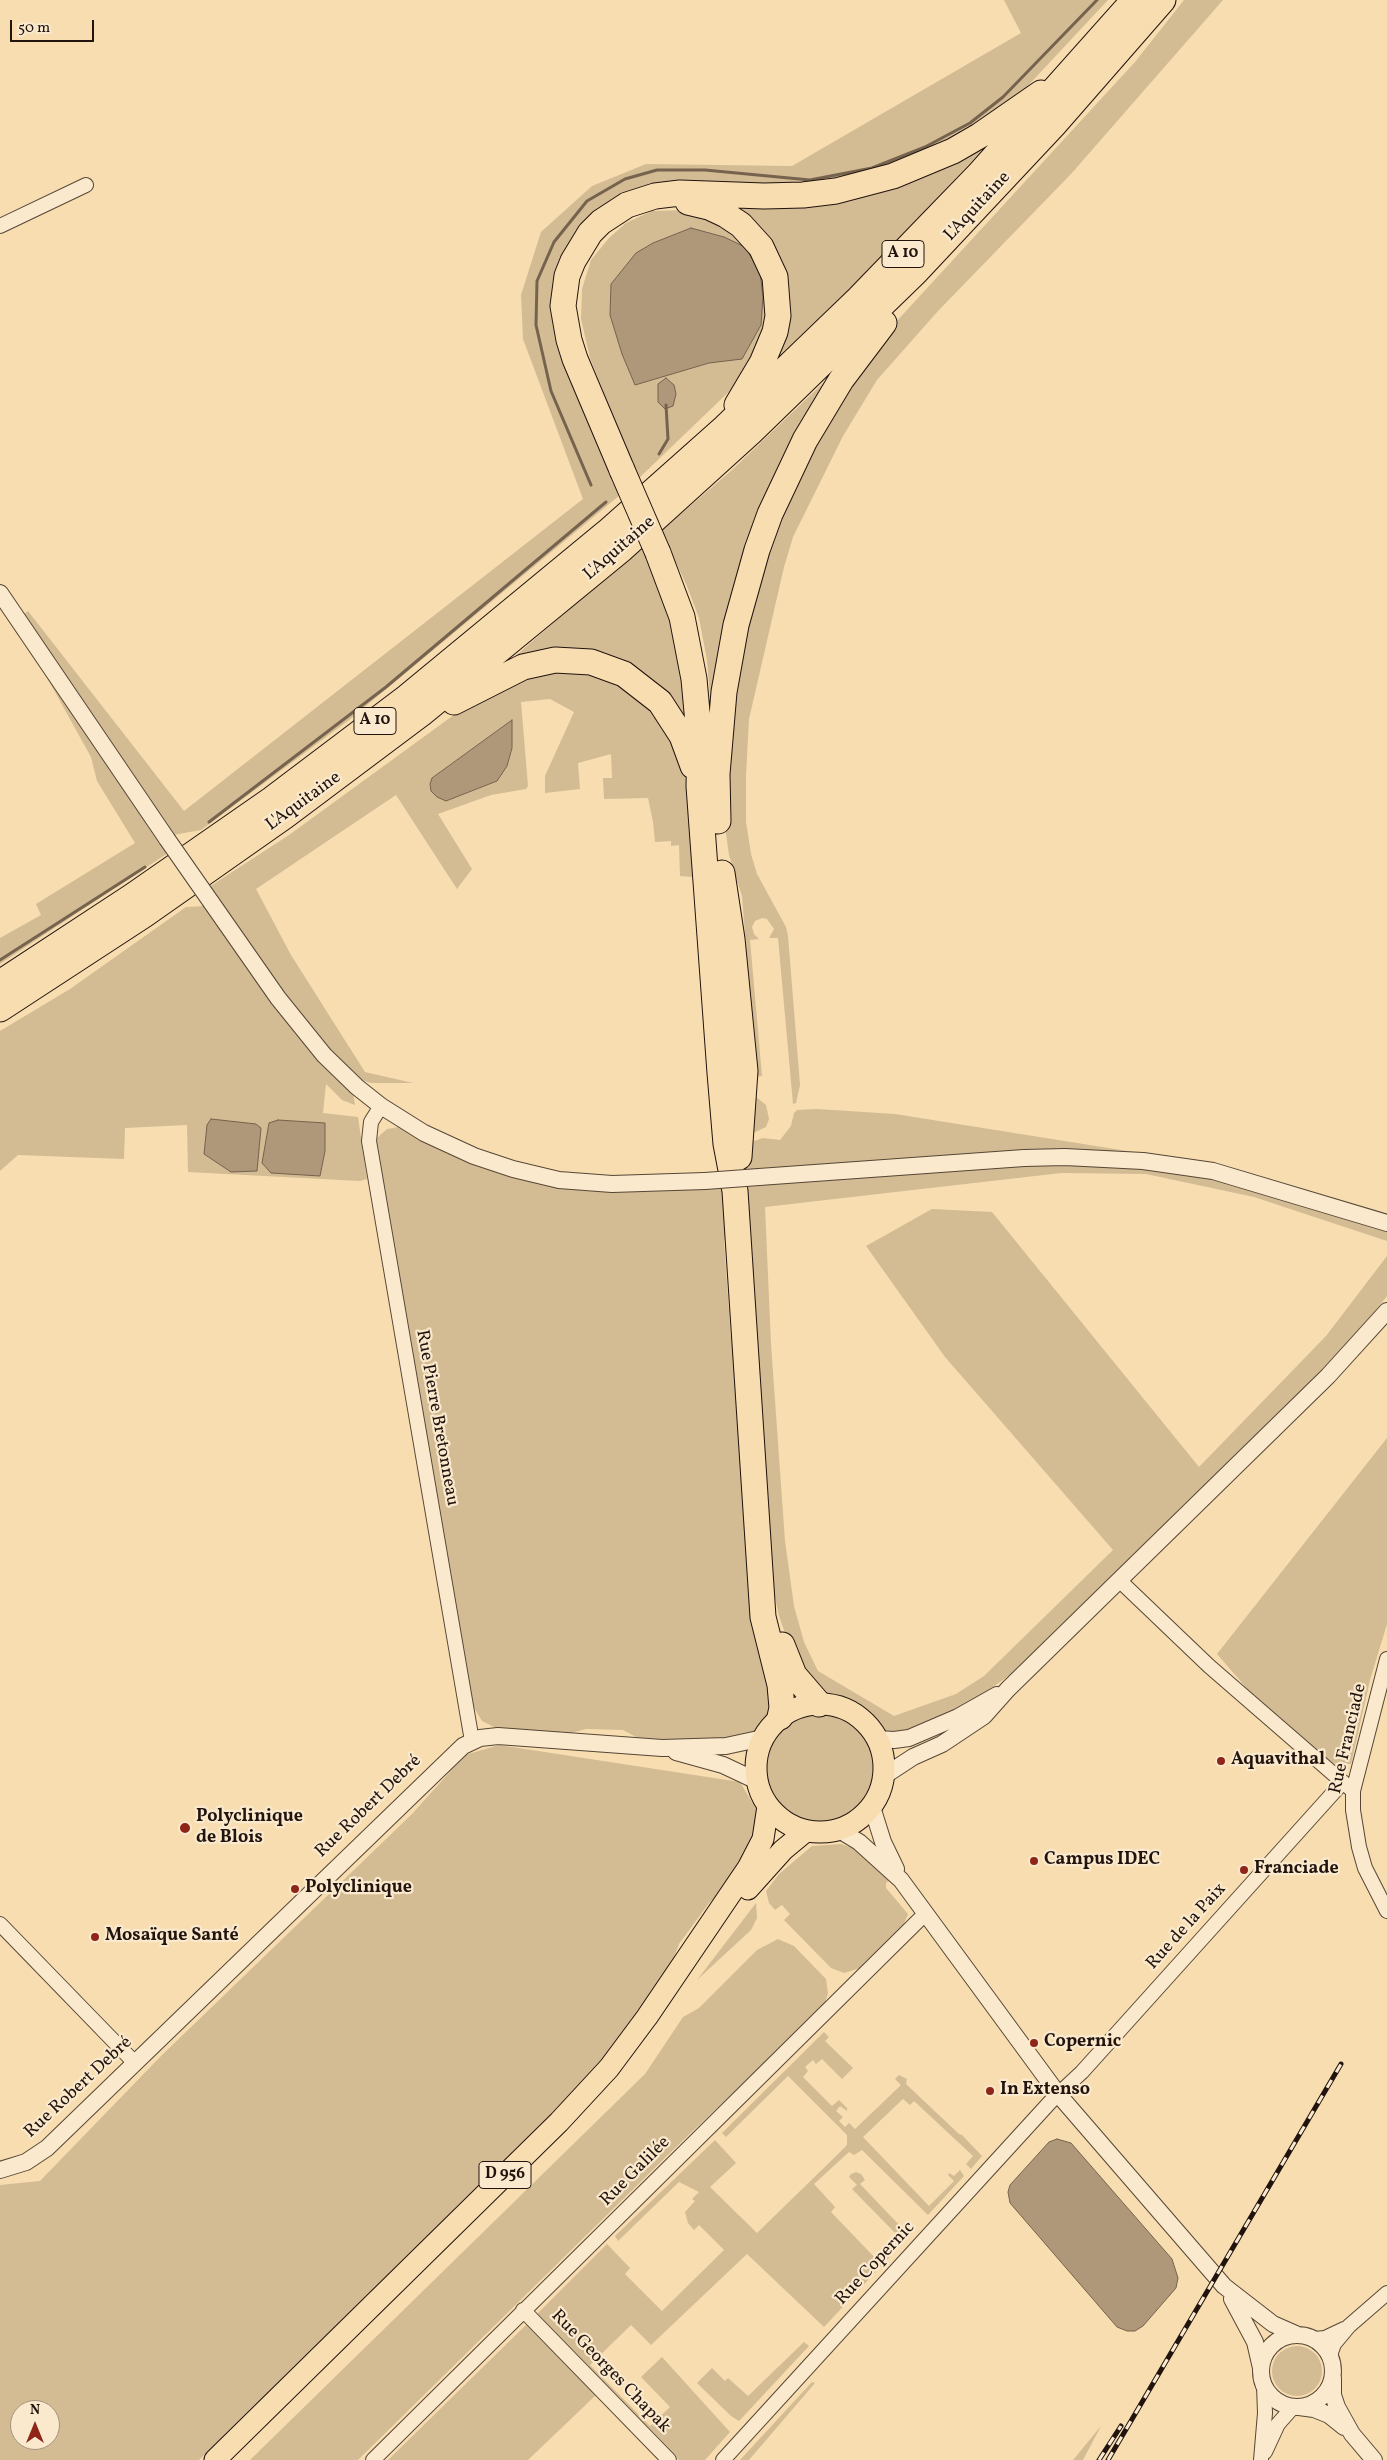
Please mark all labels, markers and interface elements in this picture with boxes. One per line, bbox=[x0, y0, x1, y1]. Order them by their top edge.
scale bar bbox=[12, 10, 96, 42]
text: 50 m bbox=[18, 18, 50, 39]
street label: L'Aquitaine bbox=[940, 168, 1016, 246]
road number: A 10 bbox=[882, 240, 924, 268]
street label: L'Aquitaine bbox=[580, 512, 660, 586]
road number: A 10 bbox=[354, 708, 396, 734]
street label: L'Aquitaine bbox=[262, 767, 346, 837]
street label: Rue Pierre Bretonneau bbox=[410, 1328, 462, 1508]
street label: Rue Franciade bbox=[1326, 1682, 1372, 1796]
place label: Aquavithal bbox=[1231, 1750, 1325, 1772]
street label: Rue Robert Debré bbox=[311, 1751, 427, 1863]
marker: Aquavithal bbox=[1215, 1755, 1227, 1767]
place label: Polyclinique de Blois bbox=[196, 1807, 303, 1850]
marker: Polyclinique de Blois bbox=[178, 1821, 192, 1835]
place label: Campus IDEC bbox=[1044, 1850, 1160, 1872]
marker: Campus IDEC bbox=[1028, 1855, 1040, 1867]
place label: Franciade bbox=[1254, 1859, 1339, 1881]
marker: Franciade bbox=[1238, 1864, 1250, 1876]
place label: Polyclinique bbox=[305, 1878, 412, 1900]
street label: Rue de la Paix bbox=[1142, 1879, 1232, 1975]
marker: Polyclinique bbox=[289, 1883, 301, 1895]
place label: Mosaïque Santé bbox=[105, 1926, 239, 1948]
marker: Mosaïque Santé bbox=[89, 1931, 101, 1943]
place label: Copernic bbox=[1044, 2032, 1121, 2054]
street label: Rue Robert Debré bbox=[21, 2033, 137, 2143]
marker: Copernic bbox=[1028, 2037, 1040, 2049]
place label: In Extenso bbox=[1000, 2080, 1090, 2102]
marker: In Extenso bbox=[984, 2085, 996, 2097]
street label: Rue Galilée bbox=[597, 2133, 675, 2211]
road number: D 956 bbox=[479, 2162, 531, 2188]
street label: Rue Copernic bbox=[832, 2218, 920, 2310]
street label: Rue Georges Chapak bbox=[546, 2306, 674, 2438]
north arrow bbox=[10, 2400, 60, 2450]
text: N bbox=[30, 2401, 40, 2420]

